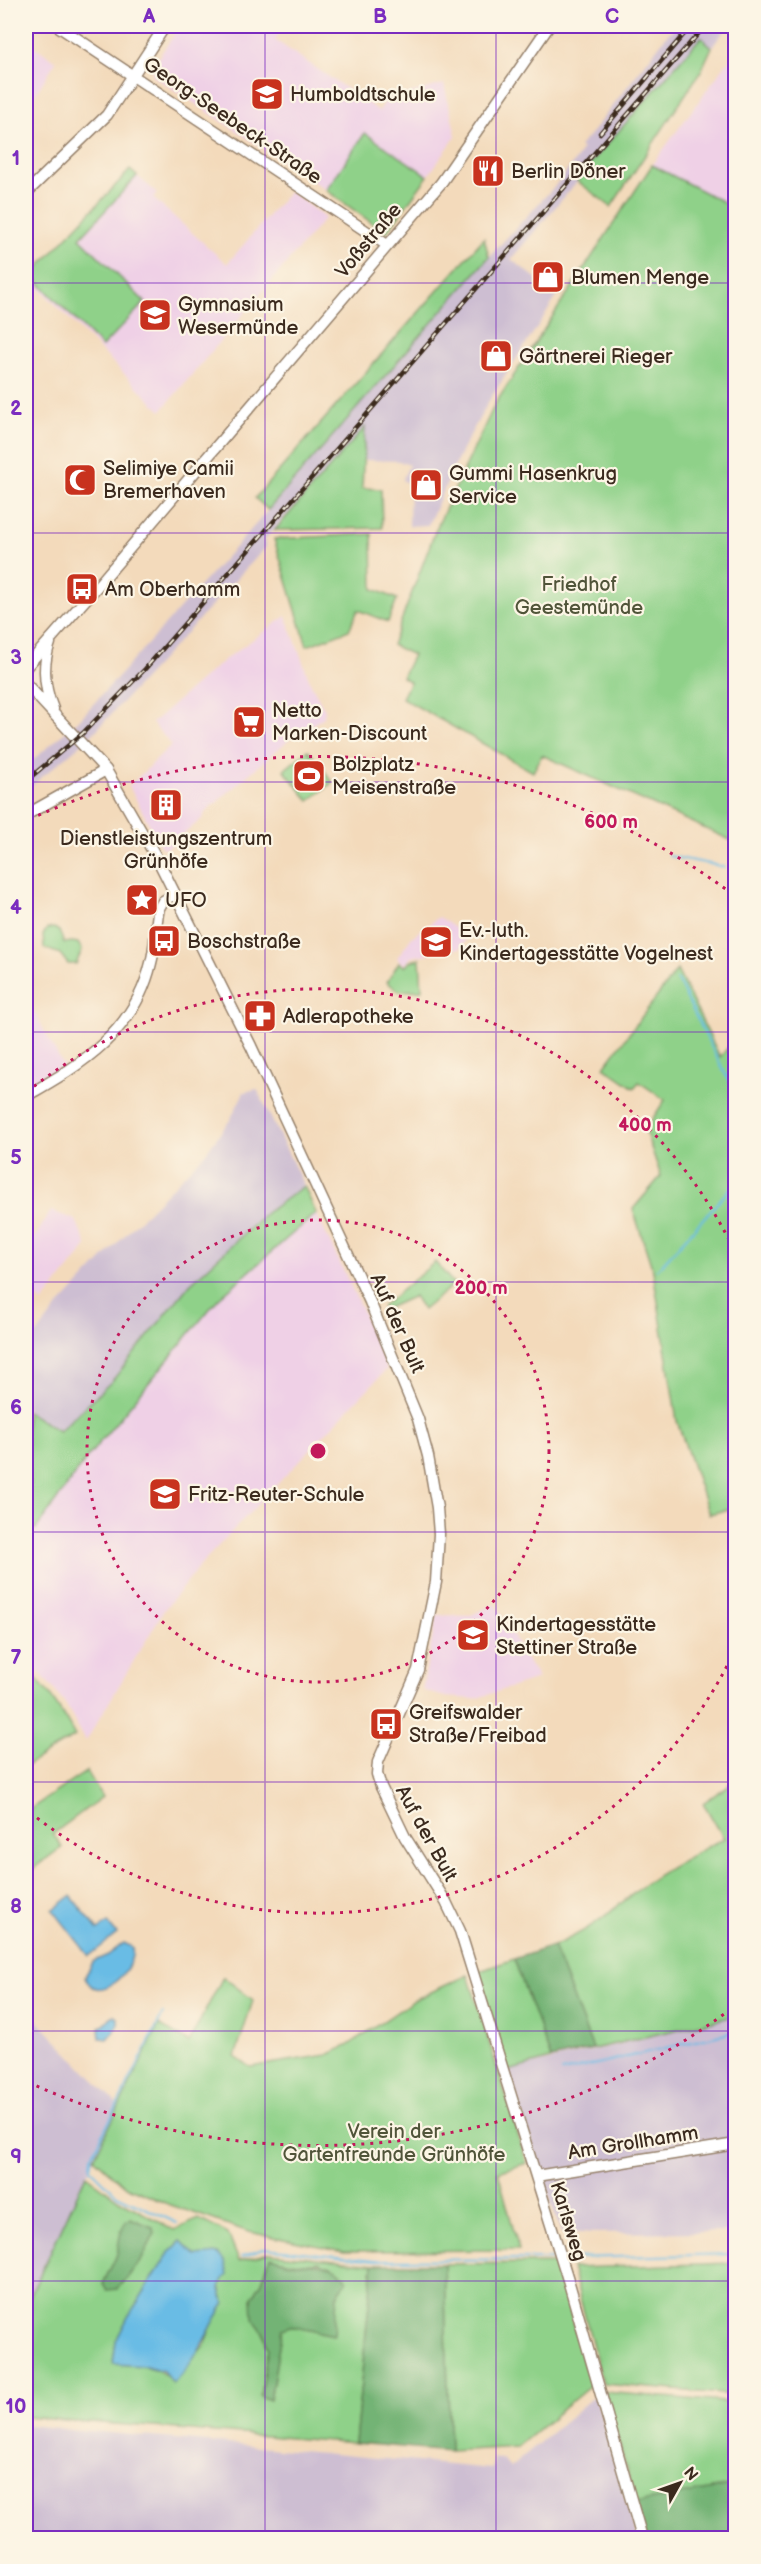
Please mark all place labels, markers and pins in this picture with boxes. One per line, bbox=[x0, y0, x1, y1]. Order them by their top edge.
school or university icon: Humboldtschule bbox=[249, 76, 285, 112]
place label: Humboldtschule bbox=[290, 83, 436, 107]
restaurant icon: Berlin Döner bbox=[470, 153, 506, 189]
place label: Berlin Döner bbox=[511, 160, 626, 184]
shop icon: Blumen Menge bbox=[530, 259, 566, 295]
place label: Blumen Menge bbox=[571, 266, 709, 290]
place label: Gymnasium Wesermünde bbox=[178, 293, 298, 340]
school or university icon: Gymnasium Wesermünde bbox=[137, 297, 173, 333]
shop icon: Gärtnerei Rieger bbox=[478, 338, 514, 374]
place label: Gärtnerei Rieger bbox=[519, 345, 673, 369]
place label: Selimiye Camii Bremerhaven bbox=[103, 457, 234, 504]
mosque icon: Selimiye Camii Bremerhaven bbox=[62, 462, 98, 498]
place label: Gummi Hasenkrug Service bbox=[449, 462, 617, 509]
shop icon: Gummi Hasenkrug Service bbox=[408, 467, 444, 503]
bus stop icon: Am Oberhamm bbox=[64, 571, 100, 607]
place label: Am Oberhamm bbox=[105, 578, 240, 602]
place label: Netto Marken-Discount bbox=[272, 699, 427, 746]
supermarket icon: Netto Marken-Discount bbox=[231, 704, 267, 740]
place label: Bolzplatz Meisenstraße bbox=[332, 753, 456, 800]
sports icon: Bolzplatz Meisenstraße bbox=[291, 758, 327, 794]
building icon: Dienstleistungszentrum Grünhöfe bbox=[148, 787, 184, 823]
place label: Dienstleistungszentrum Grünhöfe bbox=[60, 827, 272, 874]
place icon: UFO bbox=[124, 882, 160, 918]
place label: UFO bbox=[165, 889, 207, 913]
place label: Ev.-luth. Kindertagesstätte Vogelnest bbox=[459, 919, 713, 966]
bus stop icon: Boschstraße bbox=[146, 923, 182, 959]
school or university icon: Ev.-luth. Kindertagesstätte Vogelnest bbox=[418, 924, 454, 960]
place label: Boschstraße bbox=[187, 930, 301, 954]
pharmacy icon: Adlerapotheke bbox=[242, 998, 278, 1034]
place label: Adlerapotheke bbox=[283, 1005, 414, 1029]
centre of rings bbox=[308, 1441, 328, 1461]
school or university icon: Fritz-Reuter-Schule bbox=[147, 1476, 183, 1512]
place label: Fritz-Reuter-Schule bbox=[188, 1483, 365, 1507]
place label: Kindertagesstätte Stettiner Straße bbox=[496, 1613, 656, 1660]
school or university icon: Kindertagesstätte Stettiner Straße bbox=[455, 1617, 491, 1653]
place label: Greifswalder Straße/Freibad bbox=[409, 1701, 547, 1748]
bus stop icon: Greifswalder Straße/Freibad bbox=[368, 1706, 404, 1742]

